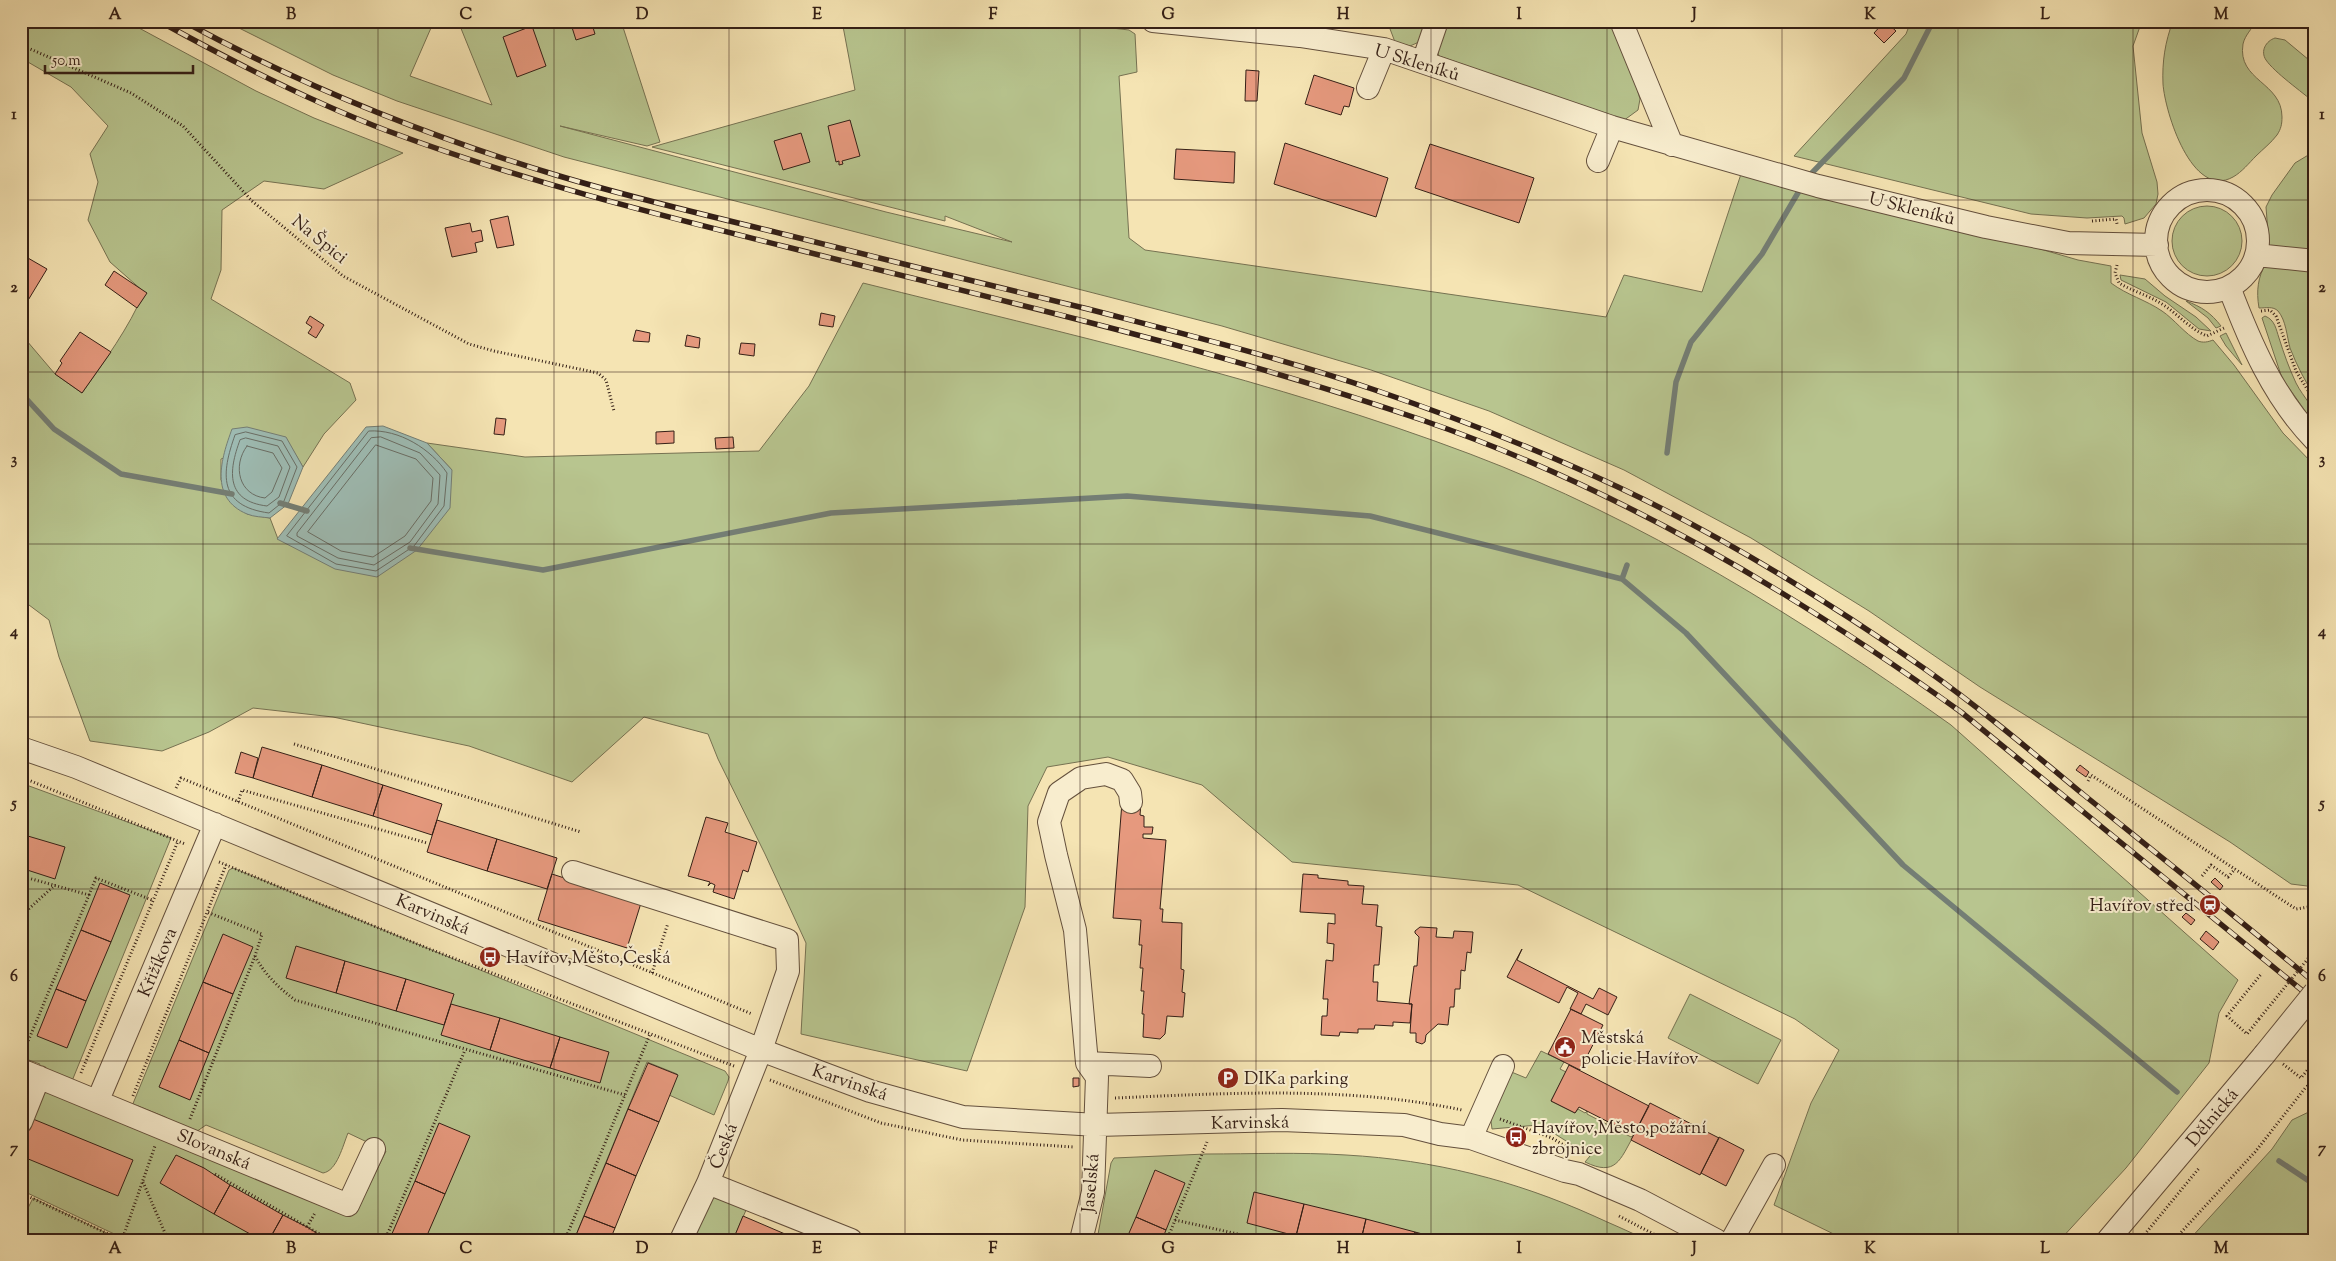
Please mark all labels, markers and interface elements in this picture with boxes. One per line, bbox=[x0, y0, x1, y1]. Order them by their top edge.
text: A bbox=[109, 4, 122, 27]
text: B bbox=[286, 4, 296, 27]
text: C bbox=[460, 4, 473, 27]
text: D bbox=[636, 4, 649, 27]
text: E bbox=[812, 4, 822, 27]
text: F bbox=[989, 4, 998, 27]
text: G bbox=[1161, 4, 1175, 27]
text: H bbox=[1337, 4, 1350, 27]
text: I bbox=[1516, 4, 1522, 27]
text: J bbox=[1690, 4, 1697, 27]
text: K bbox=[1864, 4, 1876, 27]
text: L bbox=[2040, 4, 2050, 27]
text: M bbox=[2214, 4, 2229, 27]
street label: U Skleníků bbox=[1371, 39, 1462, 89]
scale bar bbox=[45, 42, 192, 74]
text: 50 m bbox=[51, 51, 81, 72]
text: 1 bbox=[11, 104, 17, 127]
text: 1 bbox=[2319, 104, 2325, 127]
street label: U Skleníků bbox=[1866, 187, 1957, 233]
street label: Na Špici bbox=[285, 210, 352, 271]
text: 2 bbox=[10, 277, 18, 300]
text: 2 bbox=[2318, 277, 2326, 300]
text: 3 bbox=[11, 449, 18, 472]
text: 3 bbox=[2319, 449, 2326, 472]
text: 4 bbox=[9, 621, 18, 644]
text: 4 bbox=[2317, 621, 2326, 644]
text: 5 bbox=[9, 793, 17, 816]
text: 5 bbox=[2317, 793, 2325, 816]
street label: Karvinská bbox=[391, 889, 473, 943]
station icon: Havířov střed bbox=[2198, 893, 2222, 917]
place label: Havířov střed bbox=[2089, 894, 2194, 920]
street label: Křižíkova bbox=[133, 924, 185, 1001]
bus stop icon: Havířov,Město,Česká bbox=[478, 945, 502, 969]
place label: Havířov,Město,Česká bbox=[506, 945, 671, 972]
text: 6 bbox=[10, 966, 18, 989]
text: 6 bbox=[2318, 966, 2326, 989]
place label: Městská policie Havířov bbox=[1581, 1026, 1699, 1073]
public building icon: Městská policie Havířov bbox=[1553, 1035, 1577, 1059]
street label: Karvinská bbox=[808, 1059, 891, 1109]
parking icon: DIKa parking bbox=[1216, 1066, 1240, 1090]
place label: DIKa parking bbox=[1244, 1067, 1348, 1093]
street label: Dělnická bbox=[2181, 1083, 2246, 1153]
street label: Karvinská bbox=[1211, 1110, 1289, 1138]
place label: Havířov,Město,požární zbrojnice bbox=[1532, 1116, 1707, 1163]
street label: Česká bbox=[703, 1119, 746, 1174]
street label: Slovanská bbox=[172, 1124, 254, 1178]
bus stop icon: Havířov,Město,požární zbrojnice bbox=[1504, 1125, 1528, 1149]
text: 7 bbox=[10, 1138, 19, 1161]
text: 7 bbox=[2318, 1138, 2327, 1161]
street label: Jaselská bbox=[1076, 1153, 1108, 1215]
text: A bbox=[109, 1238, 122, 1261]
text: B bbox=[286, 1238, 296, 1261]
text: C bbox=[460, 1238, 473, 1261]
text: D bbox=[636, 1238, 649, 1261]
text: E bbox=[812, 1238, 822, 1261]
text: F bbox=[989, 1238, 998, 1261]
text: G bbox=[1161, 1238, 1175, 1261]
text: H bbox=[1337, 1238, 1350, 1261]
text: I bbox=[1516, 1238, 1522, 1261]
text: J bbox=[1690, 1238, 1697, 1261]
text: K bbox=[1864, 1238, 1876, 1261]
text: L bbox=[2040, 1238, 2050, 1261]
text: M bbox=[2214, 1238, 2229, 1261]

